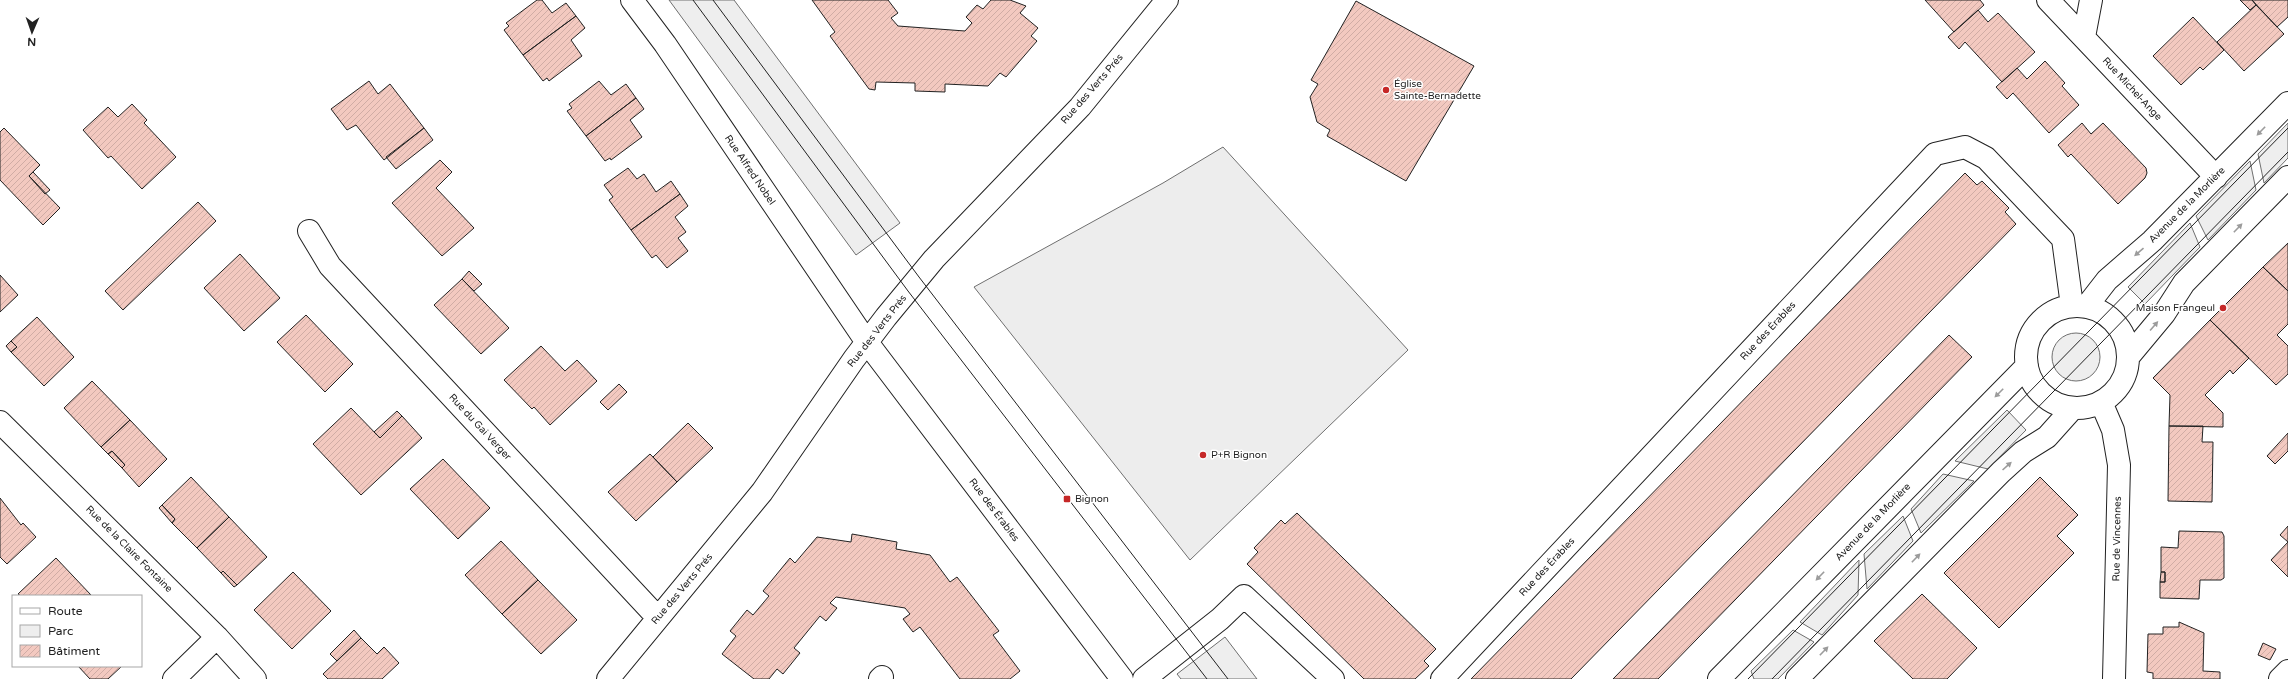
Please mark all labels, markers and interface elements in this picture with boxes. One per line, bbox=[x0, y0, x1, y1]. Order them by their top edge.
north arrow bbox=[12, 12, 52, 52]
text: N bbox=[27, 35, 36, 48]
street label: Rue des Verts Prés bbox=[1058, 51, 1126, 126]
street label: Rue Michel-Ange bbox=[2100, 55, 2165, 123]
place label: Église Sainte-Bernadette bbox=[1394, 78, 1481, 102]
marker: Église Sainte-Bernadette bbox=[1381, 85, 1391, 95]
one-way arrow bbox=[2256, 126, 2266, 136]
street label: Rue Alfred Nobel bbox=[722, 133, 778, 207]
street label: Avenue de la Morlière bbox=[2146, 164, 2228, 246]
one-way arrow bbox=[2233, 223, 2243, 233]
one-way arrow bbox=[2133, 248, 2144, 257]
street label: Rue des Verts Prés bbox=[845, 292, 909, 370]
street label: Rue des Érables bbox=[1738, 299, 1798, 363]
place label: Maison Frangeul bbox=[2136, 302, 2215, 314]
marker: Maison Frangeul bbox=[2218, 303, 2228, 313]
one-way arrow bbox=[2149, 320, 2158, 331]
one-way arrow bbox=[1994, 388, 2004, 398]
street label: Rue du Gai Verger bbox=[446, 391, 514, 463]
place label: P+R Bignon bbox=[1211, 449, 1267, 461]
marker: P+R Bignon bbox=[1198, 450, 1208, 460]
one-way arrow bbox=[2002, 461, 2012, 471]
street label: Rue des Érables bbox=[966, 476, 1022, 544]
street label: Avenue de la Morlière bbox=[1833, 481, 1913, 563]
place label: Bignon bbox=[1075, 493, 1109, 505]
marker: Bignon bbox=[1062, 494, 1072, 504]
street label: Rue de Vincennes bbox=[2110, 496, 2124, 582]
street label: Rue de la Claire Fontaine bbox=[83, 503, 175, 595]
street label: Rue des Érables bbox=[1517, 535, 1577, 599]
street label: Rue des Verts Prés bbox=[649, 551, 715, 627]
one-way arrow bbox=[1911, 553, 1920, 563]
one-way arrow bbox=[1815, 571, 1825, 581]
legend bbox=[12, 595, 142, 667]
text: Route bbox=[48, 604, 83, 618]
text: Parc bbox=[48, 624, 73, 638]
text: Bâtiment bbox=[48, 644, 100, 658]
one-way arrow bbox=[1820, 646, 1829, 656]

